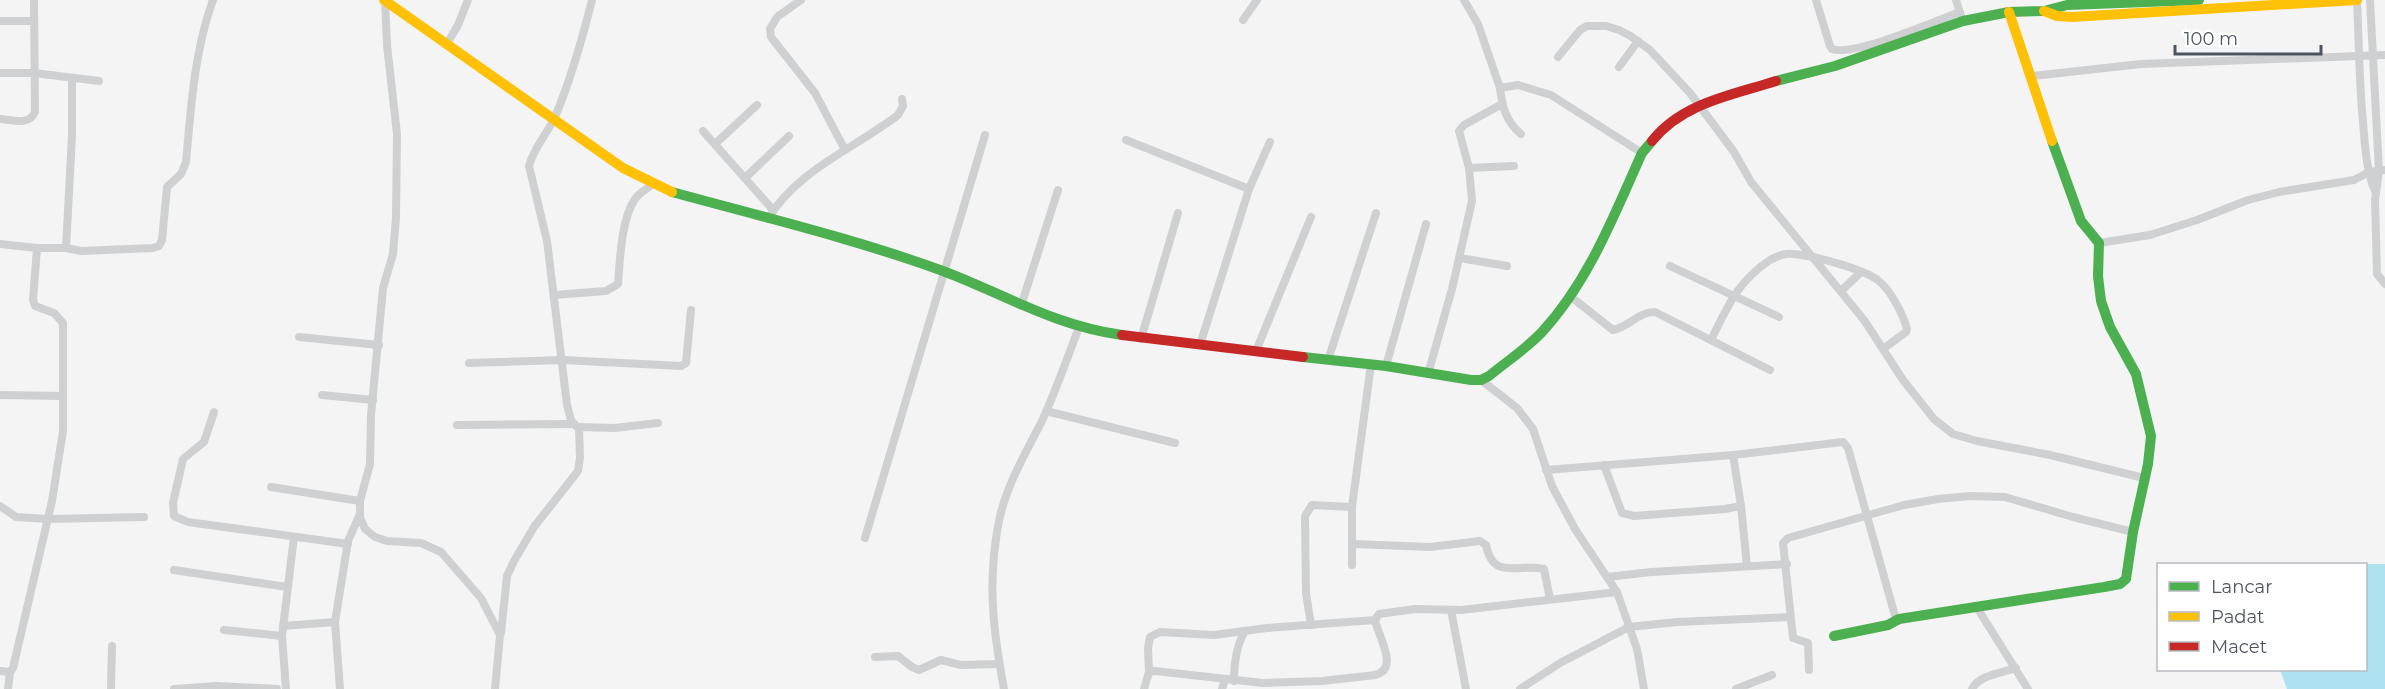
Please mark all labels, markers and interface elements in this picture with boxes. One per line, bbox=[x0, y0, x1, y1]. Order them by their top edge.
scale bar bbox=[2175, 18, 2320, 56]
text: 100 m bbox=[2184, 28, 2238, 50]
legend bbox=[2157, 563, 2367, 671]
text: Lancar bbox=[2211, 576, 2272, 598]
text: Padat bbox=[2211, 606, 2264, 628]
text: Macet bbox=[2211, 636, 2267, 658]

